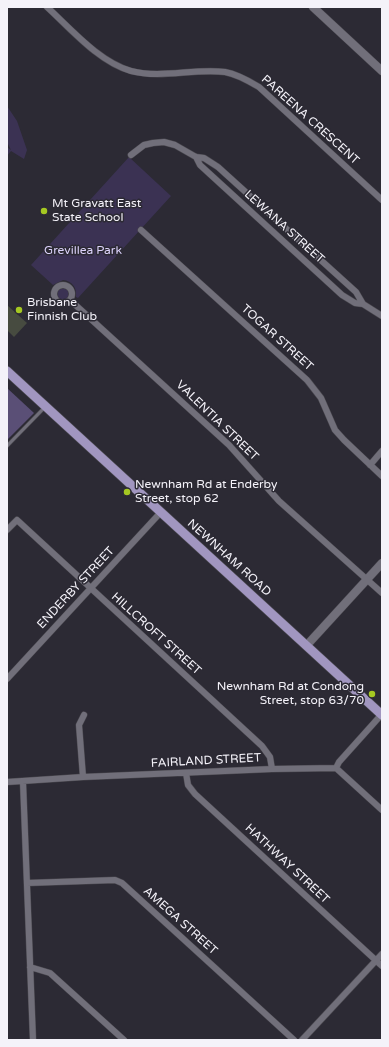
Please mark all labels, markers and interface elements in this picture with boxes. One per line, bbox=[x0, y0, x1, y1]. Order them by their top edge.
street label: PAREENA CRESCENT bbox=[258, 72, 362, 168]
street label: LEWANA STREET bbox=[241, 187, 327, 267]
place label: Mt Gravatt East State School bbox=[52, 197, 141, 225]
marker: Mt Gravatt East State School bbox=[39, 206, 49, 216]
park label: Grevillea Park bbox=[44, 244, 122, 258]
place label: Brisbane Finnish Club bbox=[27, 296, 97, 324]
street label: TOGAR STREET bbox=[238, 302, 316, 374]
marker: Brisbane Finnish Club bbox=[14, 305, 24, 315]
street label: VALENTIA STREET bbox=[173, 378, 261, 464]
place label: Newnham Rd at Enderby Street, stop 62 bbox=[135, 478, 278, 506]
marker: Newnham Rd at Enderby Street, stop 62 bbox=[122, 487, 132, 497]
street label: NEWNHAM ROAD bbox=[184, 517, 274, 599]
street label: ENDERBY STREET bbox=[34, 544, 118, 632]
street label: HILLCROFT STREET bbox=[108, 590, 204, 678]
place label: Newnham Rd at Condong Street, stop 63/70 bbox=[217, 680, 364, 708]
marker: Newnham Rd at Condong Street, stop 63/70 bbox=[367, 689, 377, 699]
street label: FAIRLAND STREET bbox=[150, 751, 262, 771]
street label: HATHWAY STREET bbox=[242, 821, 332, 907]
street label: AMEGA STREET bbox=[140, 884, 220, 958]

